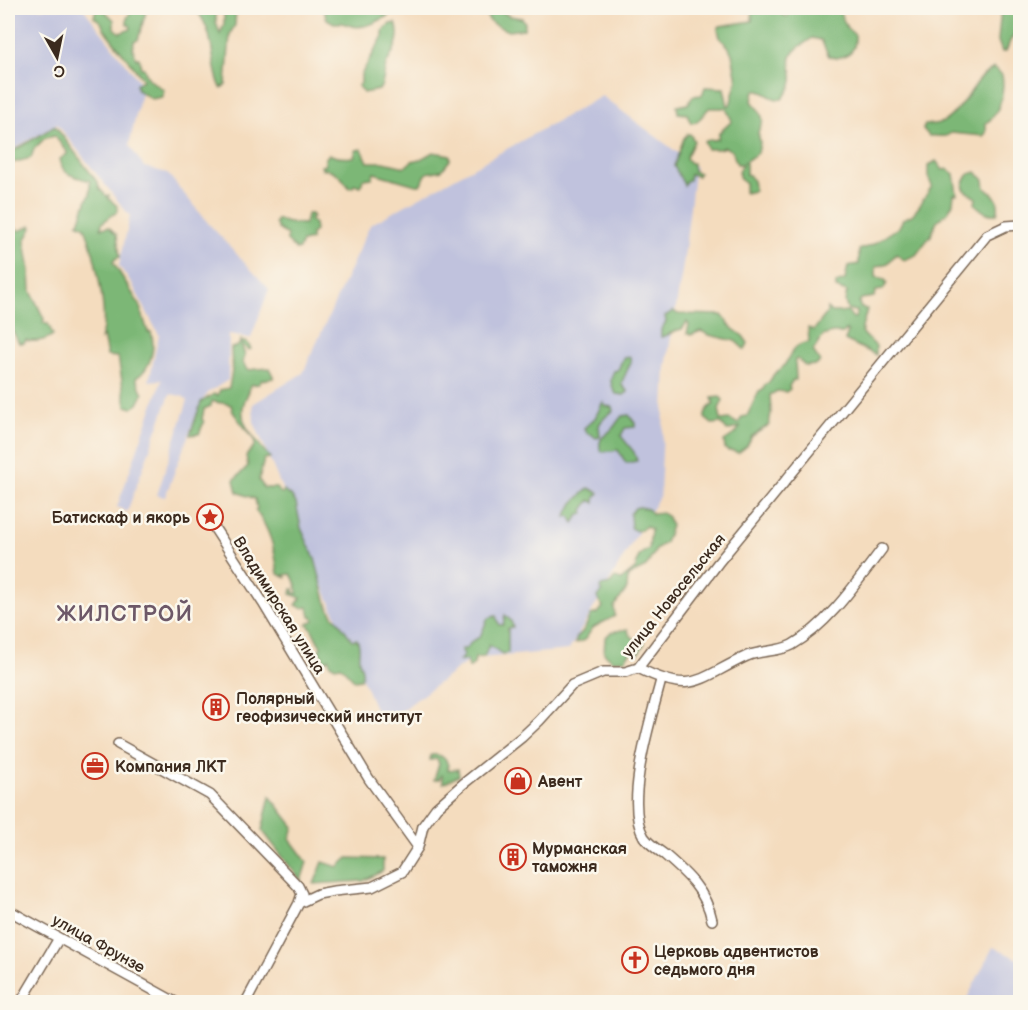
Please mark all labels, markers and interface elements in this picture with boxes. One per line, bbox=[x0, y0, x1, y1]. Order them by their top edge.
north arrow bbox=[27, 27, 87, 87]
text: С bbox=[52, 60, 66, 81]
place icon: Батискаф и якорь bbox=[195, 502, 225, 532]
place label: Батискаф и якорь bbox=[51, 509, 191, 528]
street label: улица Новосельская bbox=[618, 530, 730, 662]
street label: Владимирская улица bbox=[229, 533, 329, 679]
district label: ЖИЛСТРОЙ bbox=[56, 599, 194, 628]
place label: Полярный геофизический институт bbox=[236, 690, 423, 727]
building icon: Полярный геофизический институт bbox=[201, 692, 231, 722]
office icon: Компания ЛКТ bbox=[80, 751, 110, 781]
place label: Компания ЛКТ bbox=[115, 758, 227, 777]
shop icon: Авент bbox=[503, 766, 533, 796]
place label: Авент bbox=[537, 773, 583, 792]
place label: Мурманская таможня bbox=[532, 840, 627, 877]
building icon: Мурманская таможня bbox=[498, 842, 528, 872]
street label: улица Фрунзе bbox=[49, 911, 148, 978]
place label: Церковь адвентистов седьмого дня bbox=[654, 943, 819, 980]
church icon: Церковь адвентистов седьмого дня bbox=[620, 945, 650, 975]

